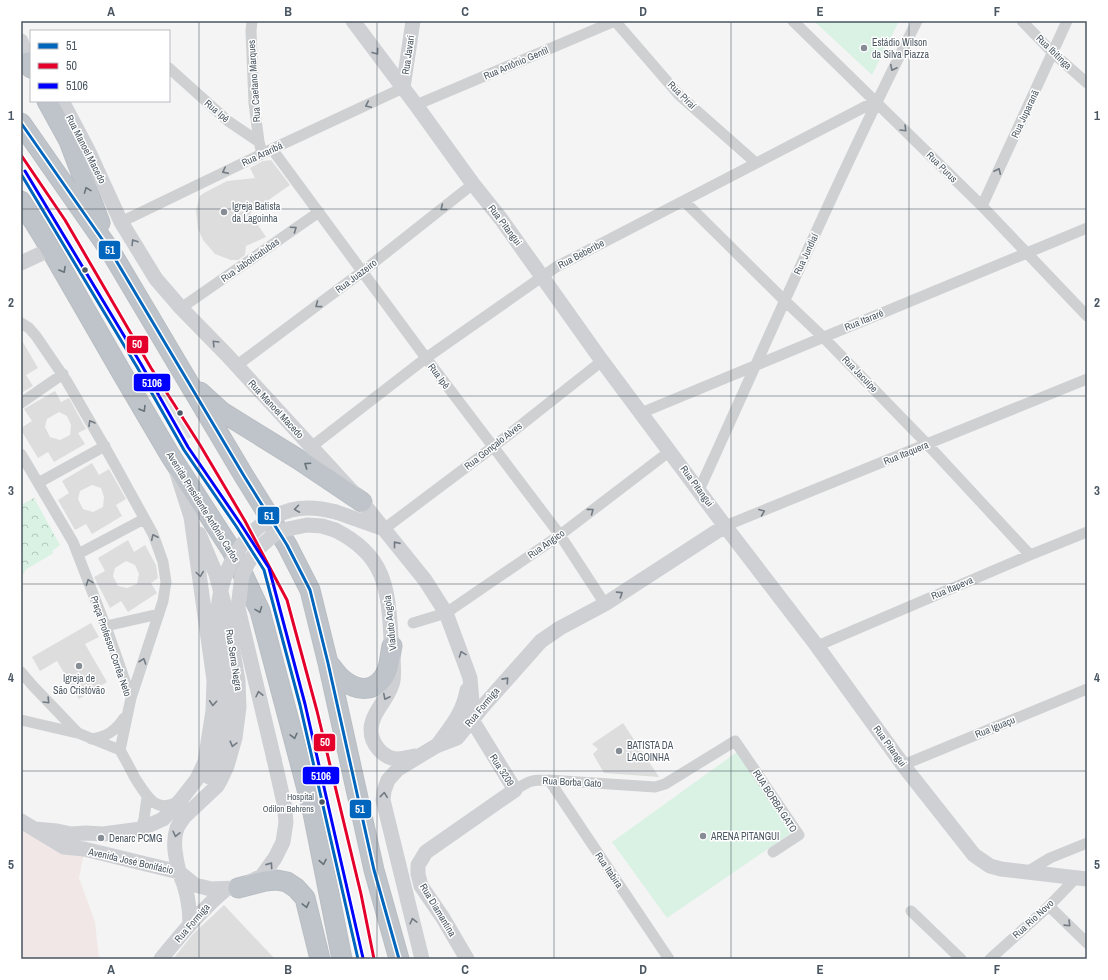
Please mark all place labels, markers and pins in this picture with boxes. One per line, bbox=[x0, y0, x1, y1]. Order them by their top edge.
place label: Estádio Wilson da Silva Piazza bbox=[872, 36, 929, 61]
marker: Estádio Wilson da Silva Piazza bbox=[859, 43, 869, 53]
place label: Igreja Batista da Lagoinha bbox=[232, 200, 281, 225]
marker: Igreja Batista da Lagoinha bbox=[219, 207, 229, 217]
unlabelled marker bbox=[80, 265, 90, 275]
unlabelled marker bbox=[175, 408, 185, 418]
marker: Igreja de São Cristóvão bbox=[74, 661, 84, 671]
place label: Igreja de São Cristóvão bbox=[53, 672, 105, 697]
place label: BATISTA DA LAGOINHA bbox=[627, 739, 674, 764]
marker: BATISTA DA LAGOINHA bbox=[614, 746, 624, 756]
place label: Hospital Odilon Behrens bbox=[263, 791, 314, 815]
marker: Hospital Odilon Behrens bbox=[317, 797, 327, 807]
place label: ARENA PITANGUI bbox=[710, 830, 779, 843]
marker: ARENA PITANGUI bbox=[698, 831, 708, 841]
place label: Denarc PCMG bbox=[109, 832, 162, 845]
marker: Denarc PCMG bbox=[96, 833, 106, 843]

